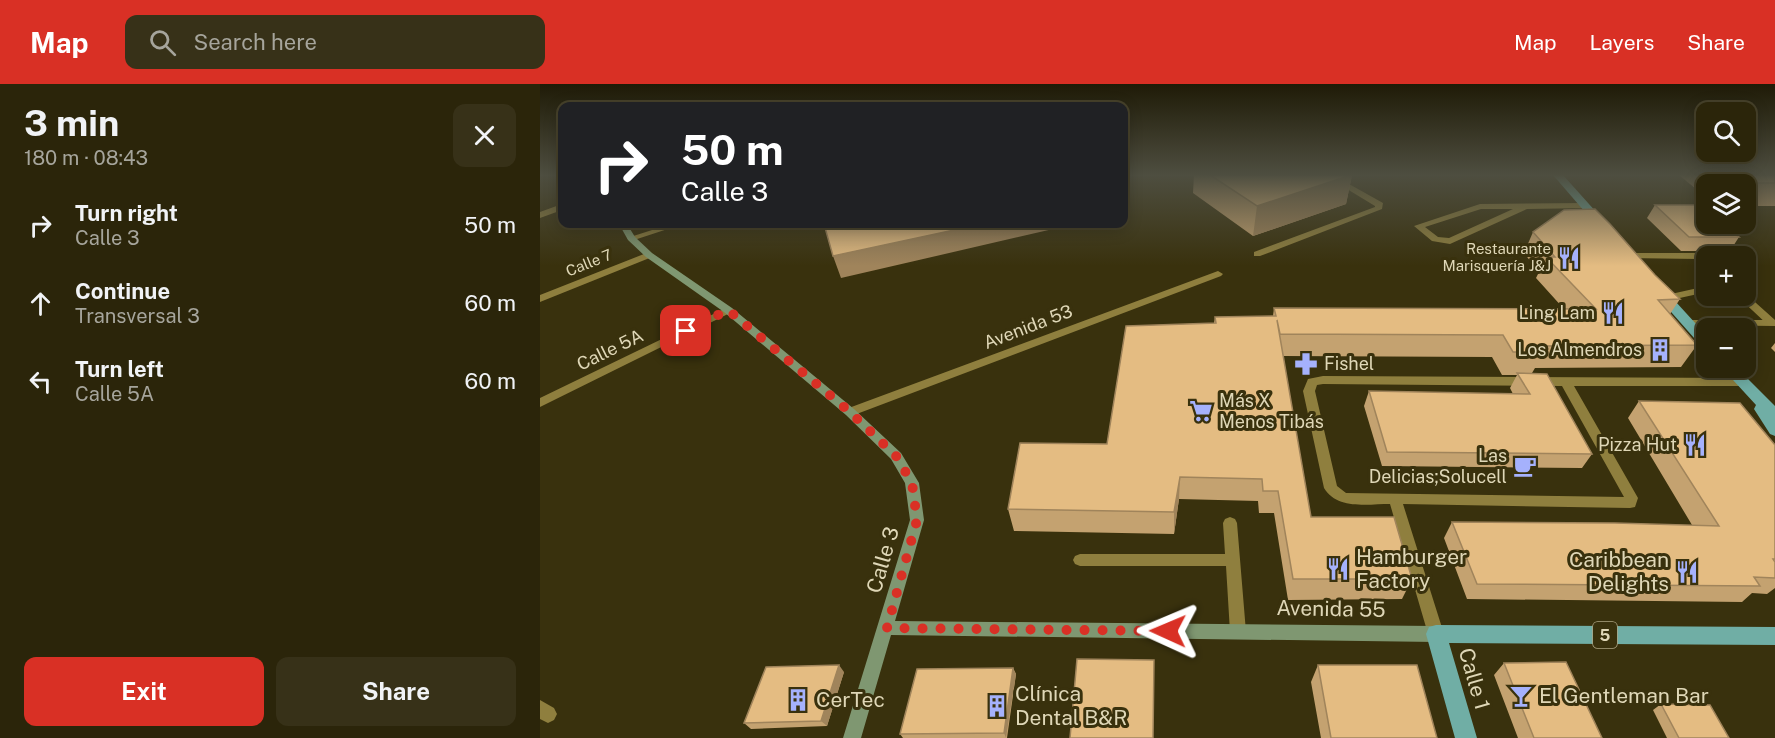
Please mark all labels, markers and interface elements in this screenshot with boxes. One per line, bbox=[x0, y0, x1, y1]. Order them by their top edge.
search box bbox=[125, 15, 545, 69]
text: Map bbox=[30, 26, 89, 59]
icon: search bbox=[146, 26, 179, 59]
text: Search here bbox=[194, 29, 317, 55]
text: Map bbox=[1514, 30, 1557, 55]
text: Layers bbox=[1590, 30, 1654, 55]
text: Share bbox=[1687, 30, 1745, 55]
text: 3 min bbox=[24, 102, 119, 144]
map controls bbox=[1696, 102, 1756, 378]
button: search bbox=[1696, 102, 1756, 162]
button: close bbox=[453, 104, 516, 167]
text: 50 m bbox=[681, 125, 784, 174]
icon: right bbox=[582, 126, 660, 204]
text: 180 m · 08:43 bbox=[24, 146, 148, 170]
button: layers bbox=[1696, 174, 1756, 234]
text: Calle 3 bbox=[681, 175, 768, 207]
text: Turn right bbox=[75, 200, 178, 226]
icon: right bbox=[24, 209, 57, 242]
text: 50 m bbox=[464, 212, 516, 238]
text: Calle 3 bbox=[75, 226, 140, 250]
place label: Restaurante Marisquería J&J bbox=[1442, 240, 1551, 274]
restaurant icon: Restaurante Marisquería J&J bbox=[1556, 245, 1582, 271]
street label: Calle 7 bbox=[563, 246, 614, 279]
button: + bbox=[1696, 246, 1756, 306]
text: Continue bbox=[75, 278, 170, 304]
icon: ahead bbox=[24, 287, 57, 320]
text: 60 m bbox=[465, 290, 516, 316]
street label: Avenida 53 bbox=[980, 300, 1075, 353]
restaurant icon: Ling Lam bbox=[1600, 300, 1626, 326]
place label: Ling Lam bbox=[1518, 302, 1595, 323]
text: Transversal 3 bbox=[75, 304, 200, 328]
pin bbox=[660, 305, 711, 356]
icon: arrive bbox=[669, 314, 702, 347]
button: − bbox=[1696, 318, 1756, 378]
street label: Calle 5A bbox=[573, 324, 647, 375]
building icon: Los Almendros bbox=[1647, 337, 1673, 363]
place label: Los Almendros bbox=[1517, 339, 1642, 360]
pharmacy icon: Fishel bbox=[1293, 351, 1319, 377]
place label: Fishel bbox=[1324, 353, 1374, 374]
text: Turn left bbox=[75, 356, 164, 382]
icon: left bbox=[24, 365, 57, 398]
text: 60 m bbox=[465, 368, 516, 394]
text: Calle 5A bbox=[75, 382, 154, 406]
place label: Más X Menos Tibás bbox=[1219, 390, 1324, 432]
supermarket icon: Más X Menos Tibás bbox=[1188, 398, 1214, 424]
restaurant icon: Pizza Hut bbox=[1682, 432, 1708, 458]
place label: Pizza Hut bbox=[1598, 434, 1677, 455]
place label: Las Delicias;Solucell bbox=[1369, 445, 1507, 487]
cafe icon: Las Delicias;Solucell bbox=[1512, 453, 1538, 479]
street label: Calle 3 bbox=[861, 524, 904, 596]
place label: Hamburger Factory bbox=[1356, 544, 1467, 593]
place label: Caribbean Delights bbox=[1569, 547, 1669, 596]
restaurant icon: Hamburger Factory bbox=[1325, 556, 1351, 582]
restaurant icon: Caribbean Delights bbox=[1674, 559, 1700, 585]
street label: Avenida 55 bbox=[1276, 595, 1386, 622]
position arrow bbox=[1136, 599, 1200, 663]
road number: 5 bbox=[1593, 622, 1617, 648]
street label: Calle 1 bbox=[1454, 645, 1495, 713]
button: Exit bbox=[24, 657, 264, 726]
button: Share bbox=[276, 657, 516, 726]
place label: Clínica Dental B&R bbox=[1015, 681, 1127, 730]
bar icon: El Gentleman Bar bbox=[1508, 683, 1534, 709]
place label: El Gentleman Bar bbox=[1539, 683, 1709, 708]
building icon: CerTec bbox=[785, 687, 811, 713]
place label: CerTec bbox=[816, 687, 885, 712]
building icon: Clínica Dental B&R bbox=[984, 693, 1010, 719]

